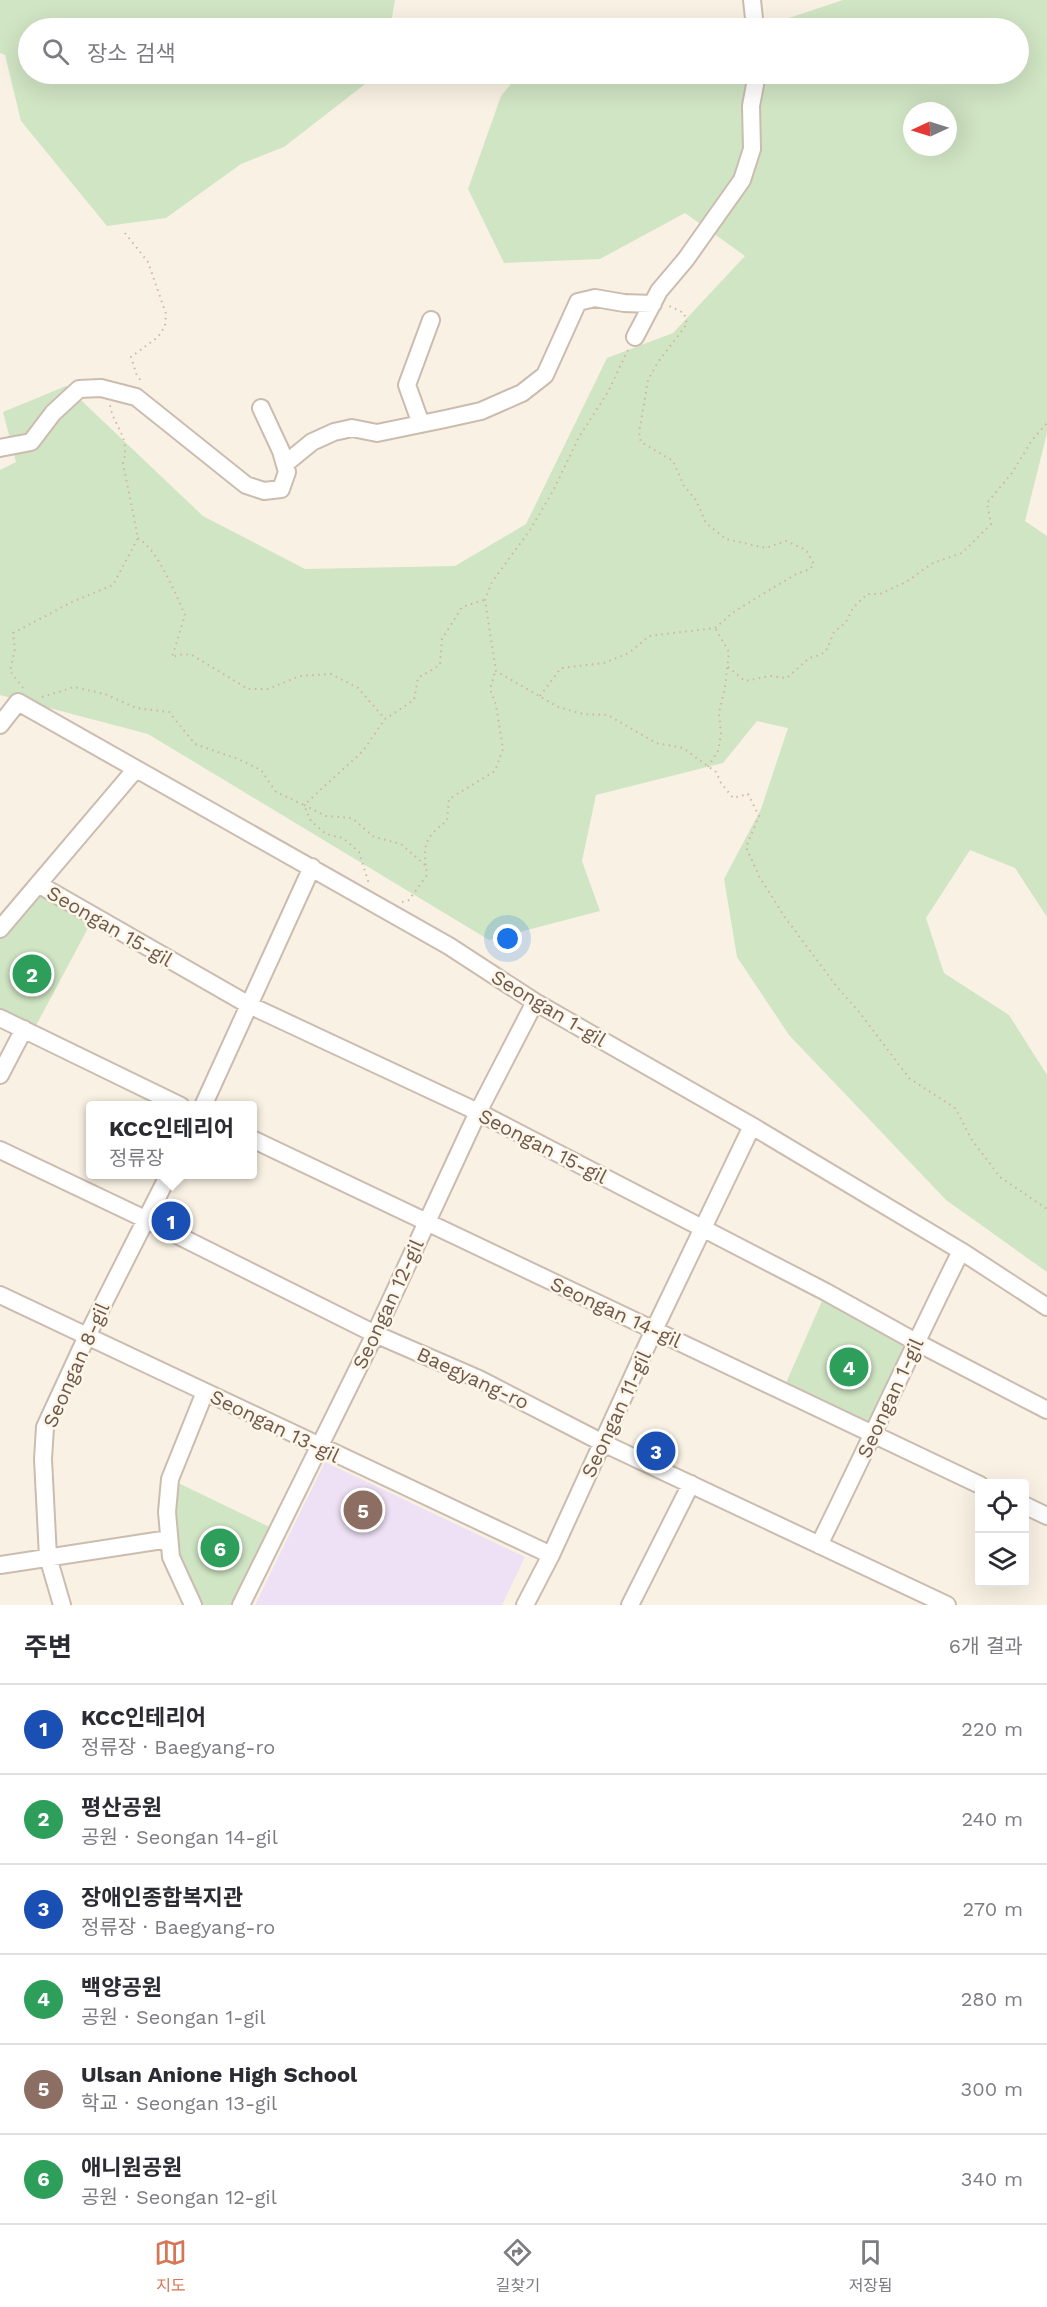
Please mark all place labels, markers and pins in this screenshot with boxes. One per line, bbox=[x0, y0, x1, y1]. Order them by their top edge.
pin: 2 bbox=[12, 952, 51, 996]
pin: 1 bbox=[152, 1198, 190, 1244]
pin: 4 bbox=[830, 1344, 868, 1390]
pin: 3 bbox=[636, 1428, 676, 1474]
pin: 5 bbox=[344, 1488, 382, 1532]
pin: 6 bbox=[200, 1526, 240, 1570]

